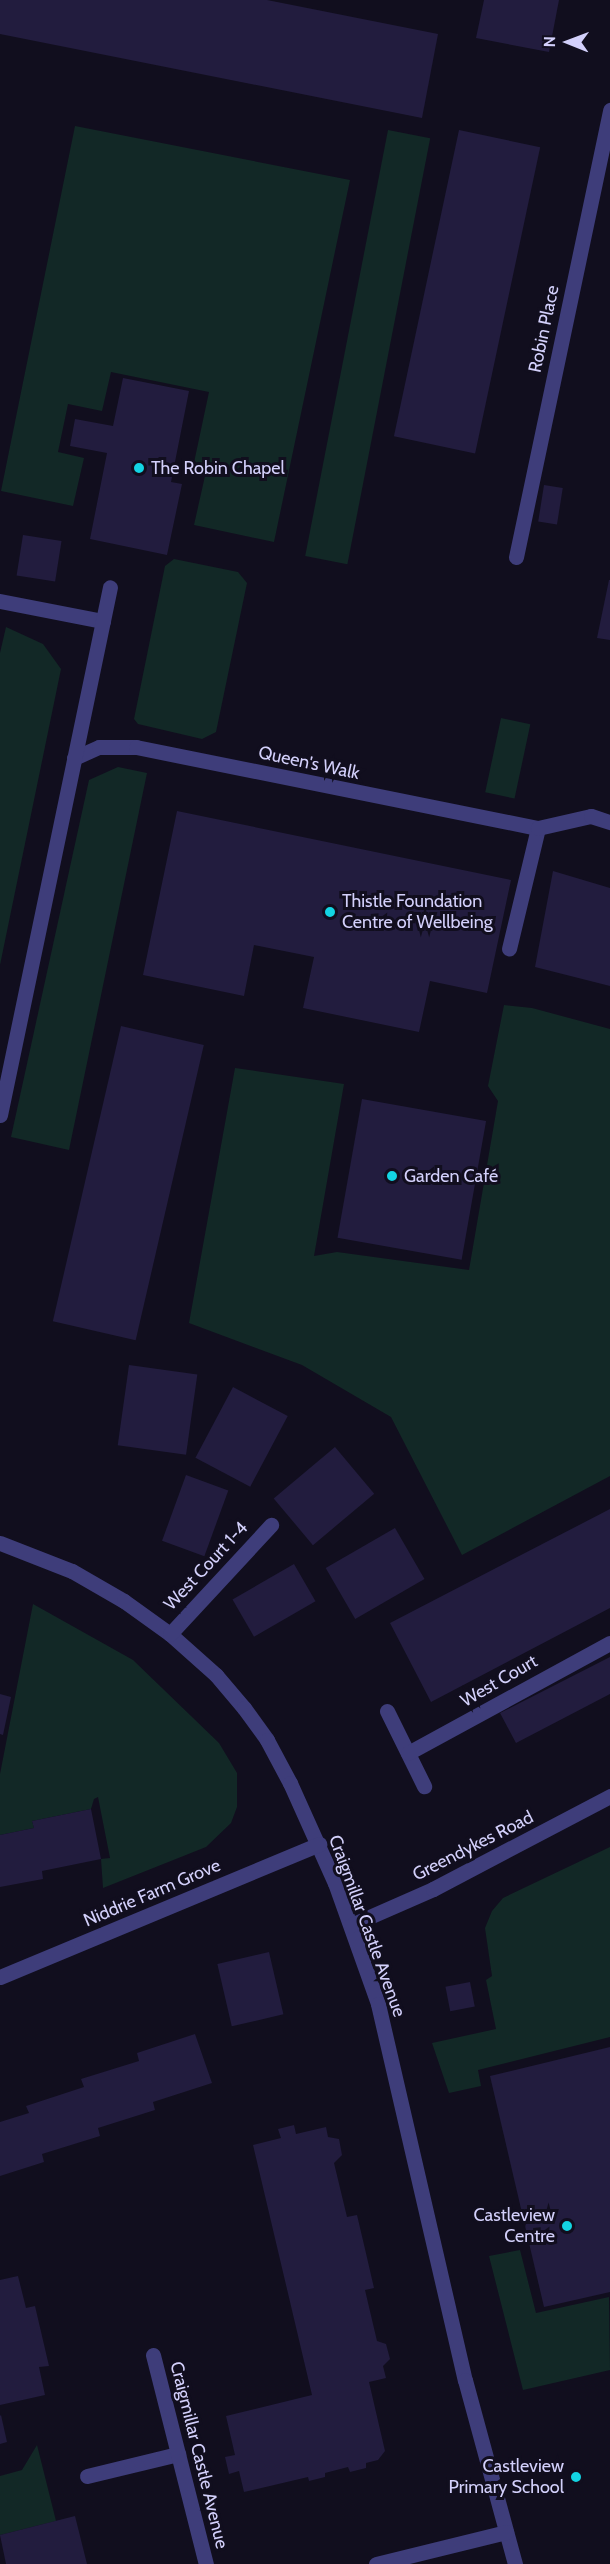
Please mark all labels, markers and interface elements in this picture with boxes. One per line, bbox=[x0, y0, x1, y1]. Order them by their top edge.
north arrow bbox=[538, 12, 598, 72]
text: N bbox=[540, 36, 559, 47]
street label: Robin Place bbox=[524, 283, 564, 375]
place label: The Robin Chapel bbox=[151, 457, 285, 479]
marker: The Robin Chapel bbox=[132, 461, 146, 475]
street label: Queen's Walk bbox=[256, 742, 362, 784]
place label: Thistle Foundation Centre of Wellbeing bbox=[342, 891, 493, 934]
marker: Thistle Foundation Centre of Wellbeing bbox=[323, 905, 337, 919]
place label: Garden Café bbox=[404, 1165, 498, 1187]
marker: Garden Café bbox=[385, 1169, 399, 1183]
street label: West Court 1-4 bbox=[160, 1517, 252, 1615]
street label: West Court bbox=[457, 1650, 541, 1712]
street label: Greendykes Road bbox=[409, 1806, 537, 1886]
street label: Craigmillar Castle Avenue bbox=[324, 1832, 410, 2020]
street label: Niddrie Farm Grove bbox=[80, 1854, 224, 1932]
place label: Castleview Centre bbox=[474, 2205, 555, 2248]
marker: Castleview Centre bbox=[560, 2219, 574, 2233]
street label: Craigmillar Castle Avenue bbox=[165, 2359, 233, 2551]
place label: Castleview Primary School bbox=[449, 2456, 564, 2498]
marker: Castleview Primary School bbox=[569, 2470, 583, 2484]

